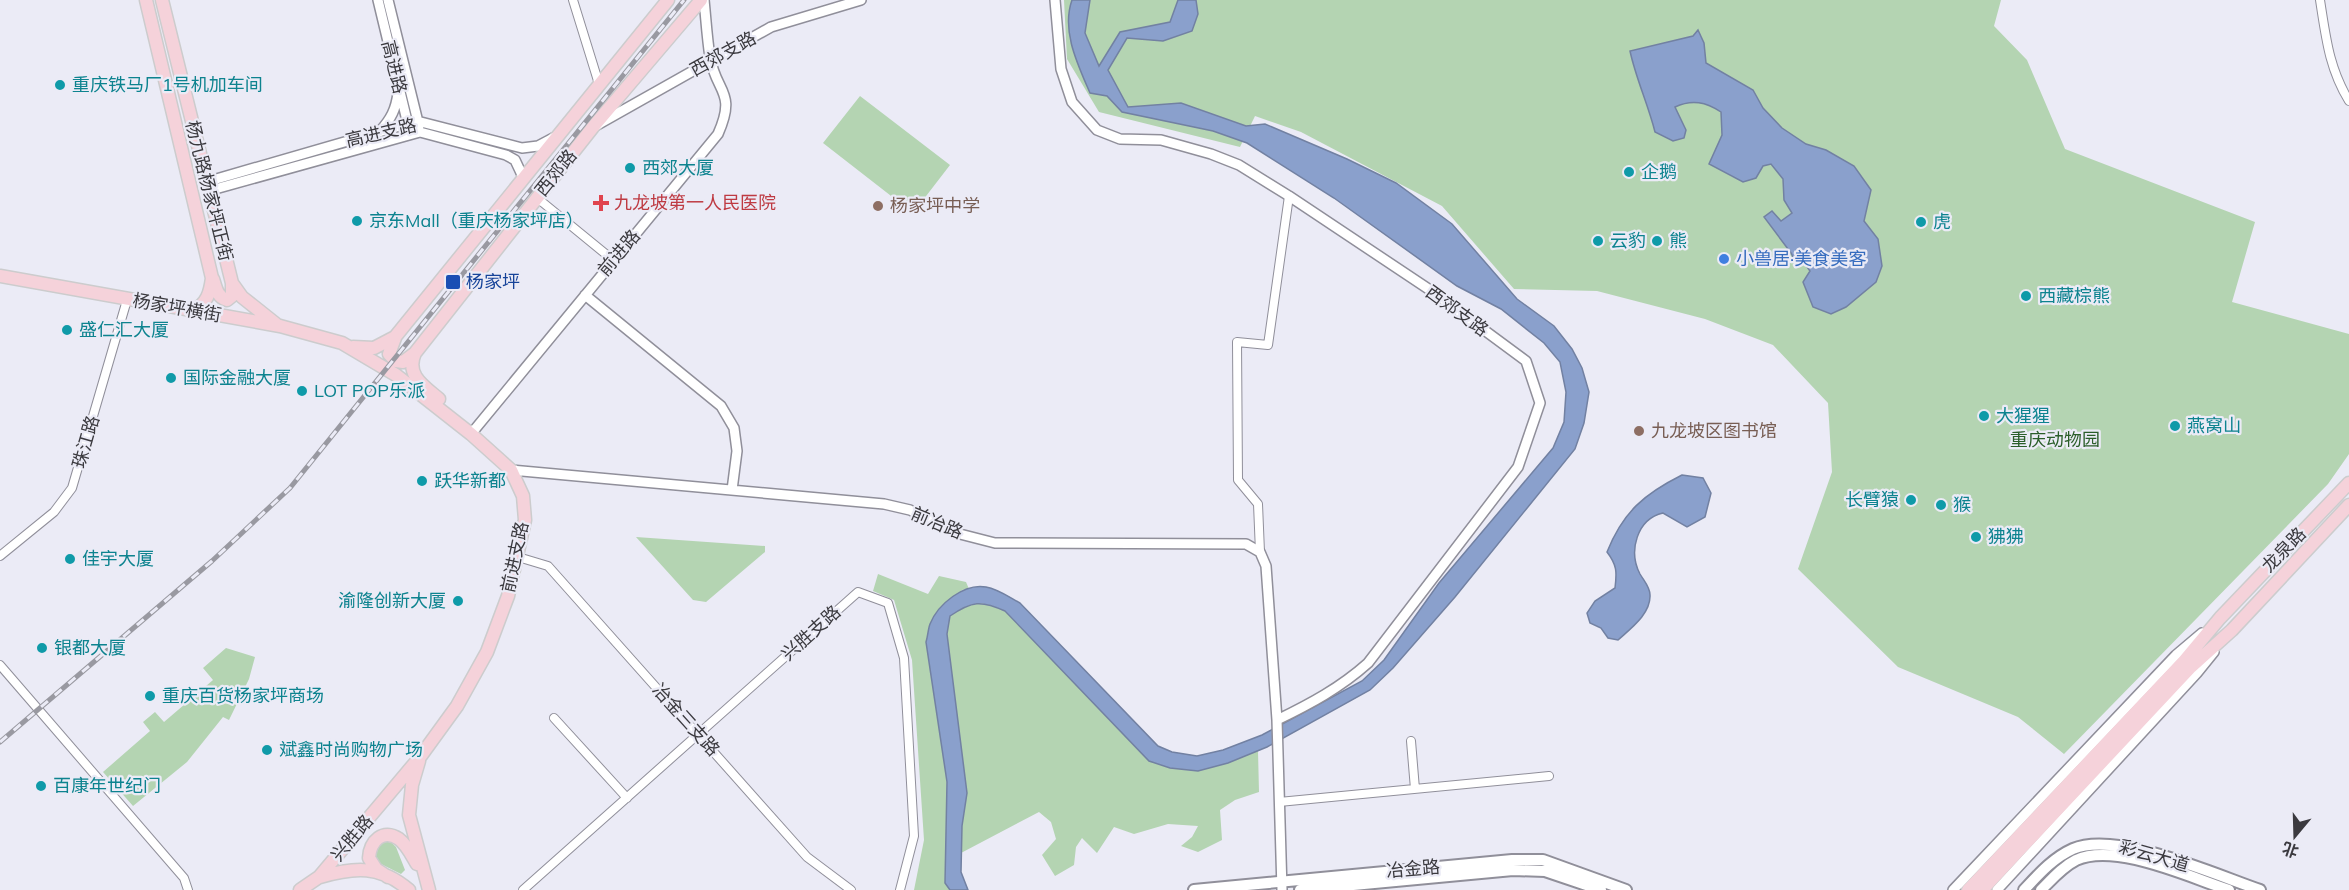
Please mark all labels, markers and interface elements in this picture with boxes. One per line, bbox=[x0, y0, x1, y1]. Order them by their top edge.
street label: 西郊支路 bbox=[686, 26, 760, 81]
street label: 高进路 bbox=[377, 38, 412, 96]
place label: 重庆铁马厂1号机加车间 bbox=[72, 73, 263, 96]
marker: 重庆铁马厂1号机加车间 bbox=[53, 78, 67, 92]
street label: 高进支路 bbox=[343, 113, 419, 152]
street label: 杨九路杨家坪正街 bbox=[181, 118, 238, 264]
street label: 西郊路 bbox=[530, 144, 582, 201]
place label: 西郊大厦 bbox=[642, 156, 714, 179]
place label: 企鹅 bbox=[1641, 160, 1677, 183]
marker: 西郊大厦 bbox=[623, 161, 637, 175]
marker: 企鹅 bbox=[1622, 165, 1636, 179]
place label: 九龙坡第一人民医院 bbox=[614, 191, 776, 214]
marker: 九龙坡第一人民医院 bbox=[592, 194, 610, 212]
place label: 杨家坪中学 bbox=[890, 194, 980, 217]
marker: 杨家坪中学 bbox=[871, 199, 885, 213]
place label: 京东Mall（重庆杨家坪店） bbox=[369, 209, 584, 232]
place label: 虎 bbox=[1933, 210, 1951, 233]
marker: 京东Mall（重庆杨家坪店） bbox=[350, 214, 364, 228]
marker: 虎 bbox=[1914, 215, 1928, 229]
street label: 前进路 bbox=[592, 225, 645, 281]
place label: 云豹 bbox=[1610, 229, 1646, 252]
place label: 熊 bbox=[1669, 229, 1687, 252]
marker: 云豹 bbox=[1591, 234, 1605, 248]
marker: 熊 bbox=[1650, 234, 1664, 248]
place label: 小兽居·美食美客 bbox=[1736, 247, 1866, 270]
marker: 小兽居·美食美客 bbox=[1717, 252, 1731, 266]
place label: 杨家坪 bbox=[466, 270, 520, 293]
marker: 杨家坪 bbox=[444, 273, 462, 291]
street label: 西郊支路 bbox=[1421, 280, 1493, 341]
place label: 西藏棕熊 bbox=[2038, 284, 2110, 307]
street label: 杨家坪横街 bbox=[131, 288, 223, 327]
marker: 西藏棕熊 bbox=[2019, 289, 2033, 303]
place label: 盛仁汇大厦 bbox=[79, 318, 169, 341]
marker: 盛仁汇大厦 bbox=[60, 323, 74, 337]
place label: 国际金融大厦 bbox=[183, 366, 291, 389]
marker: 国际金融大厦 bbox=[164, 371, 178, 385]
place label: LOT POP乐派 bbox=[314, 379, 425, 402]
marker: LOT POP乐派 bbox=[295, 384, 309, 398]
place label: 大猩猩 bbox=[1996, 404, 2050, 427]
marker: 大猩猩 bbox=[1977, 409, 1991, 423]
street label: 珠江路 bbox=[67, 413, 104, 471]
place label: 燕窝山 bbox=[2187, 414, 2241, 437]
place label: 九龙坡区图书馆 bbox=[1651, 419, 1777, 442]
marker: 燕窝山 bbox=[2168, 419, 2182, 433]
marker: 九龙坡区图书馆 bbox=[1632, 424, 1646, 438]
park label: 重庆动物园 bbox=[2010, 428, 2100, 451]
place label: 跃华新都 bbox=[434, 469, 506, 492]
marker: 跃华新都 bbox=[415, 474, 429, 488]
place label: 长臂猿 bbox=[1845, 488, 1899, 511]
marker: 长臂猿 bbox=[1904, 493, 1918, 507]
place label: 猴 bbox=[1953, 493, 1971, 516]
marker: 猴 bbox=[1934, 498, 1948, 512]
street label: 前冶路 bbox=[908, 501, 967, 544]
street label: 前进支路 bbox=[496, 519, 533, 595]
street label: 龙泉路 bbox=[2257, 522, 2311, 577]
place label: 狒狒 bbox=[1988, 525, 2024, 548]
marker: 狒狒 bbox=[1969, 530, 1983, 544]
place label: 佳宇大厦 bbox=[82, 547, 154, 570]
marker: 佳宇大厦 bbox=[63, 552, 77, 566]
place label: 渝隆创新大厦 bbox=[338, 589, 446, 612]
marker: 渝隆创新大厦 bbox=[451, 594, 465, 608]
street label: 兴胜支路 bbox=[776, 600, 845, 665]
place label: 银都大厦 bbox=[54, 636, 126, 659]
marker: 银都大厦 bbox=[35, 641, 49, 655]
street label: 冶金三支路 bbox=[648, 679, 725, 761]
place label: 重庆百货杨家坪商场 bbox=[162, 684, 324, 707]
marker: 重庆百货杨家坪商场 bbox=[143, 689, 157, 703]
place label: 斌鑫时尚购物广场 bbox=[279, 738, 423, 761]
marker: 斌鑫时尚购物广场 bbox=[260, 743, 274, 757]
place label: 百康年世纪门 bbox=[53, 774, 161, 797]
marker: 百康年世纪门 bbox=[34, 779, 48, 793]
north arrow bbox=[2265, 806, 2325, 866]
street label: 兴胜路 bbox=[325, 810, 378, 866]
street label: 彩云大道 bbox=[2116, 835, 2192, 876]
text: 北 bbox=[2279, 838, 2301, 862]
street label: 冶金路 bbox=[1385, 855, 1441, 882]

